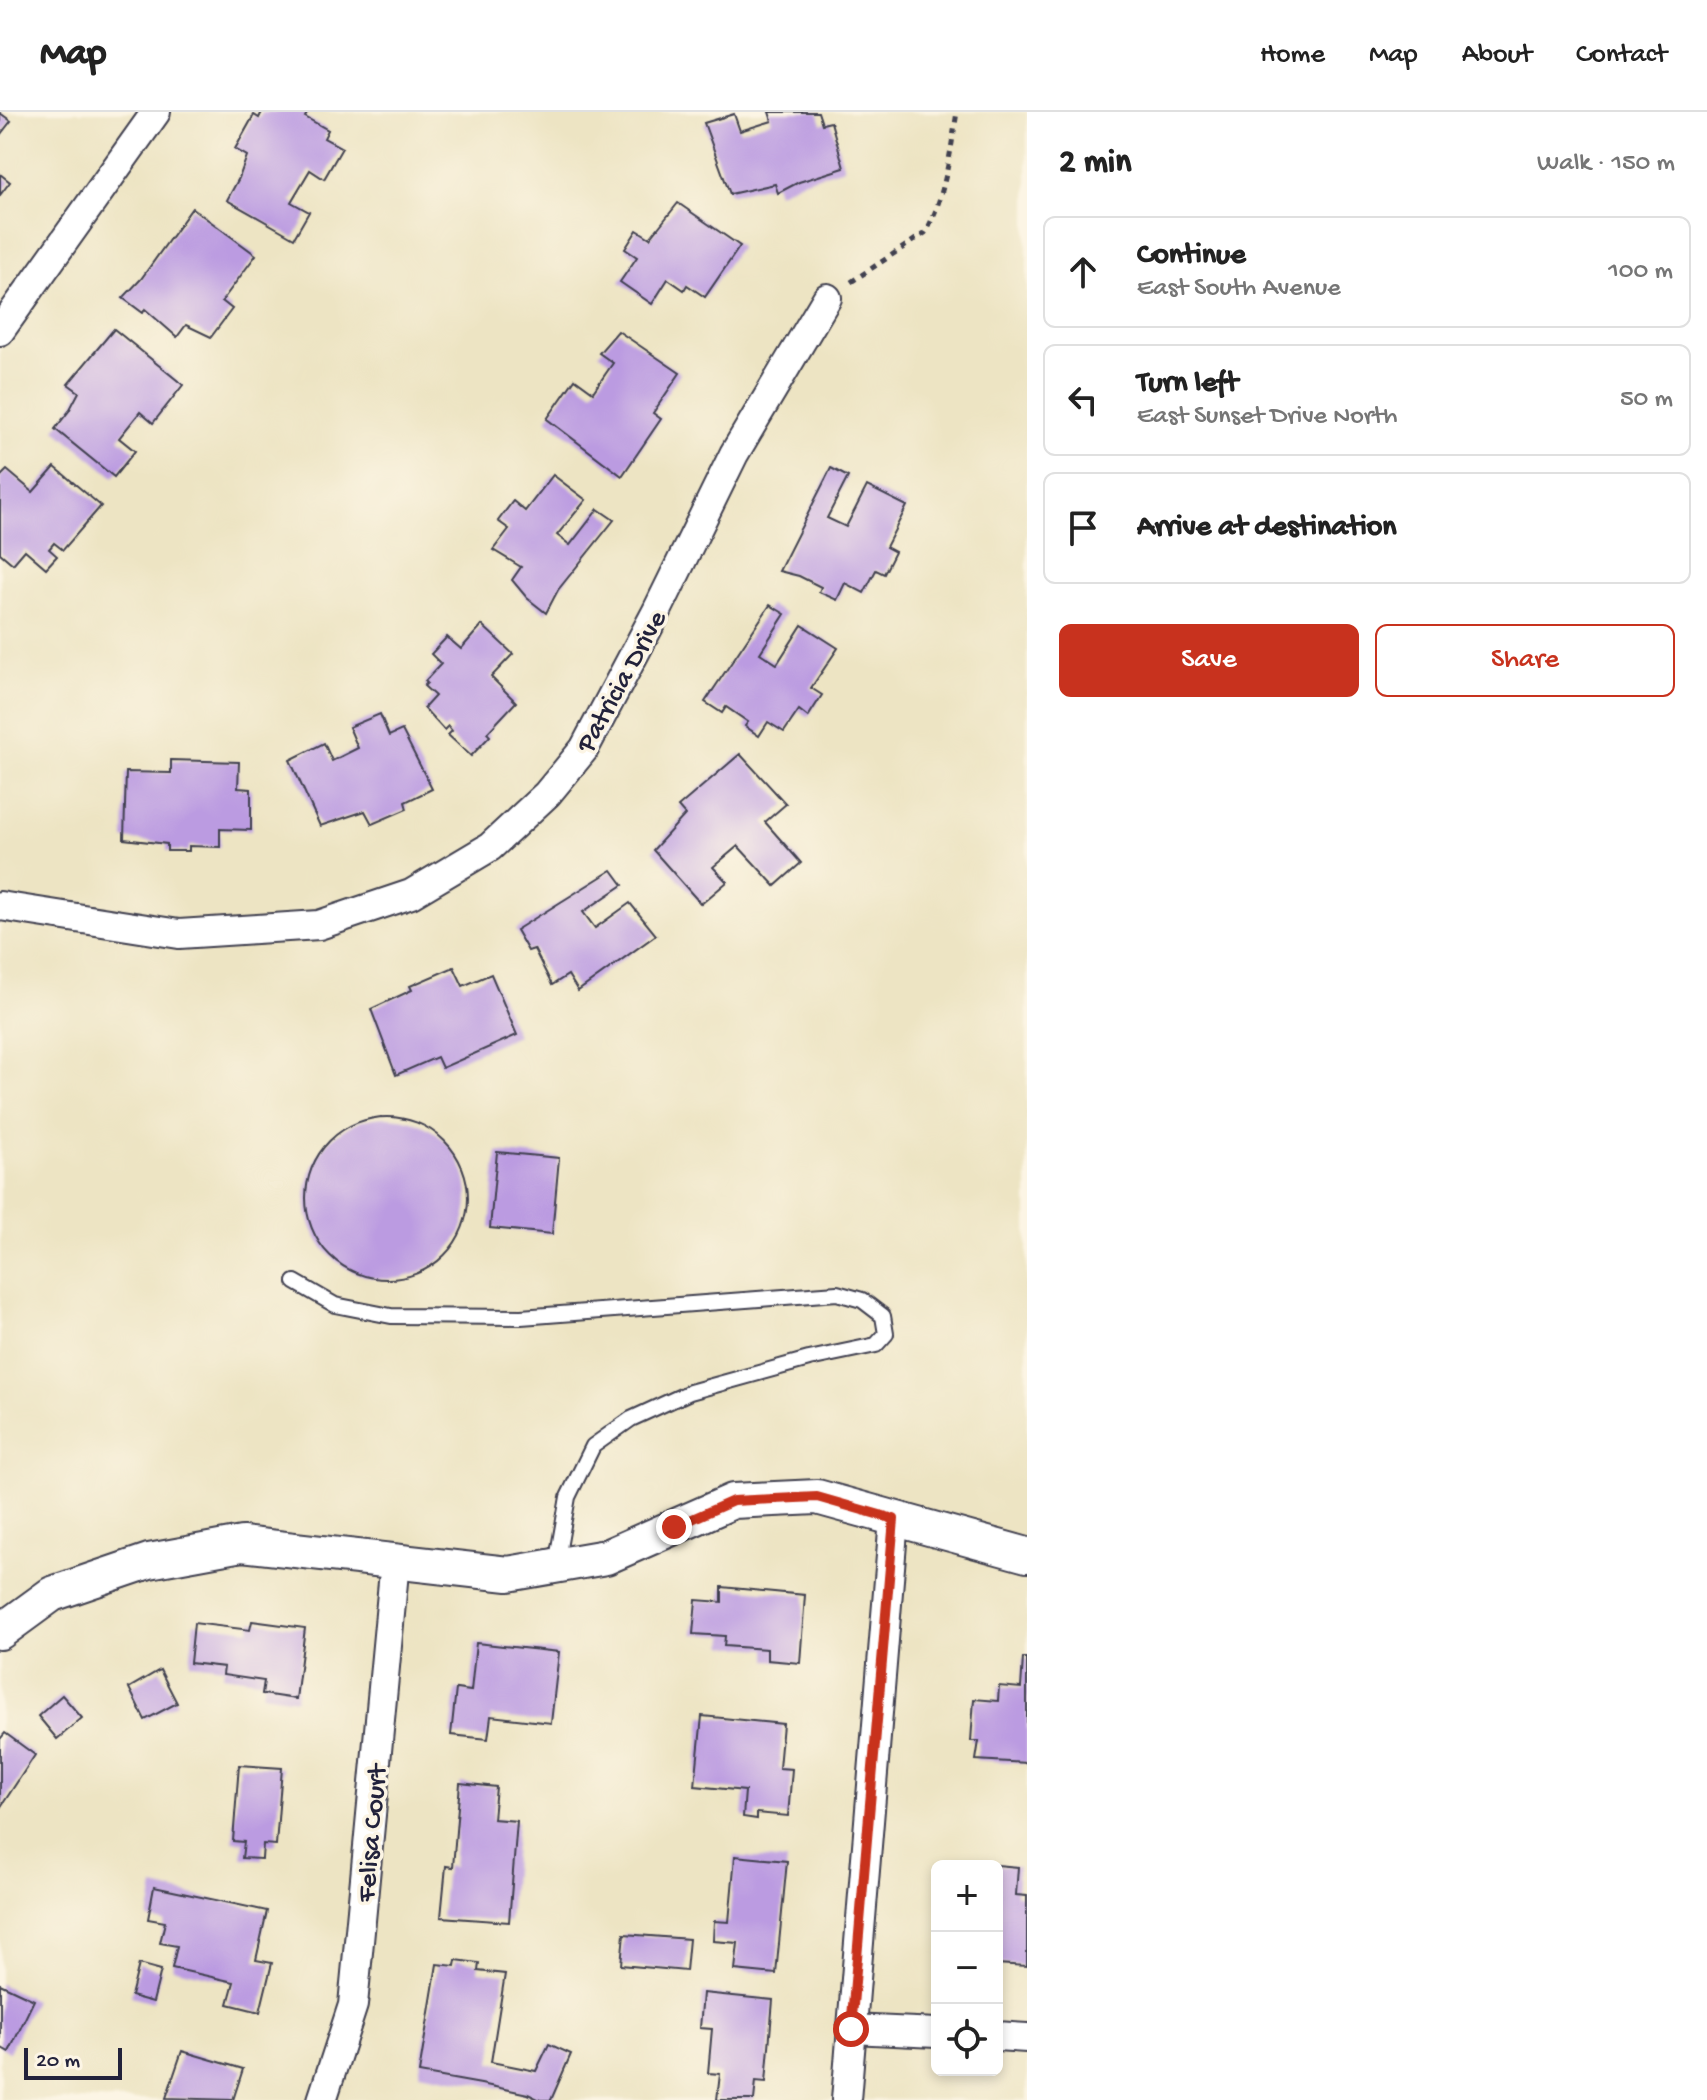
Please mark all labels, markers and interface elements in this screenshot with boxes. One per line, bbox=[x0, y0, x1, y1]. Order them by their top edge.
text: Map bbox=[40, 33, 106, 77]
text: Home bbox=[1260, 39, 1325, 72]
text: Map bbox=[1369, 39, 1418, 72]
text: About bbox=[1462, 39, 1532, 72]
text: Contact bbox=[1576, 39, 1667, 72]
text: 2 min bbox=[1059, 144, 1131, 184]
text: Walk · 150 m bbox=[1537, 149, 1675, 180]
text: Continue bbox=[1137, 239, 1246, 274]
icon: ahead bbox=[1061, 250, 1105, 294]
text: 100 m bbox=[1608, 257, 1673, 288]
text: East South Avenue bbox=[1137, 274, 1341, 305]
text: Turn left bbox=[1137, 367, 1238, 402]
icon: left bbox=[1061, 378, 1105, 422]
text: 50 m bbox=[1620, 385, 1673, 416]
text: East Sunset Drive North bbox=[1137, 402, 1397, 433]
icon: arrive bbox=[1061, 506, 1105, 550]
text: Arrive at destination bbox=[1137, 511, 1397, 546]
street label: Patricia Drive bbox=[570, 605, 676, 760]
button: Save bbox=[1059, 624, 1359, 697]
button: Share bbox=[1375, 624, 1675, 697]
route end bbox=[656, 1509, 692, 1545]
street label: Felisa Court bbox=[351, 1761, 396, 1904]
map controls bbox=[931, 1860, 1003, 2076]
button: + bbox=[931, 1860, 1003, 1932]
button: − bbox=[931, 1932, 1003, 2004]
button: locate bbox=[931, 2004, 1003, 2076]
route start bbox=[833, 2011, 869, 2047]
scale bar bbox=[24, 2044, 122, 2080]
text: 20 m bbox=[36, 2049, 80, 2075]

